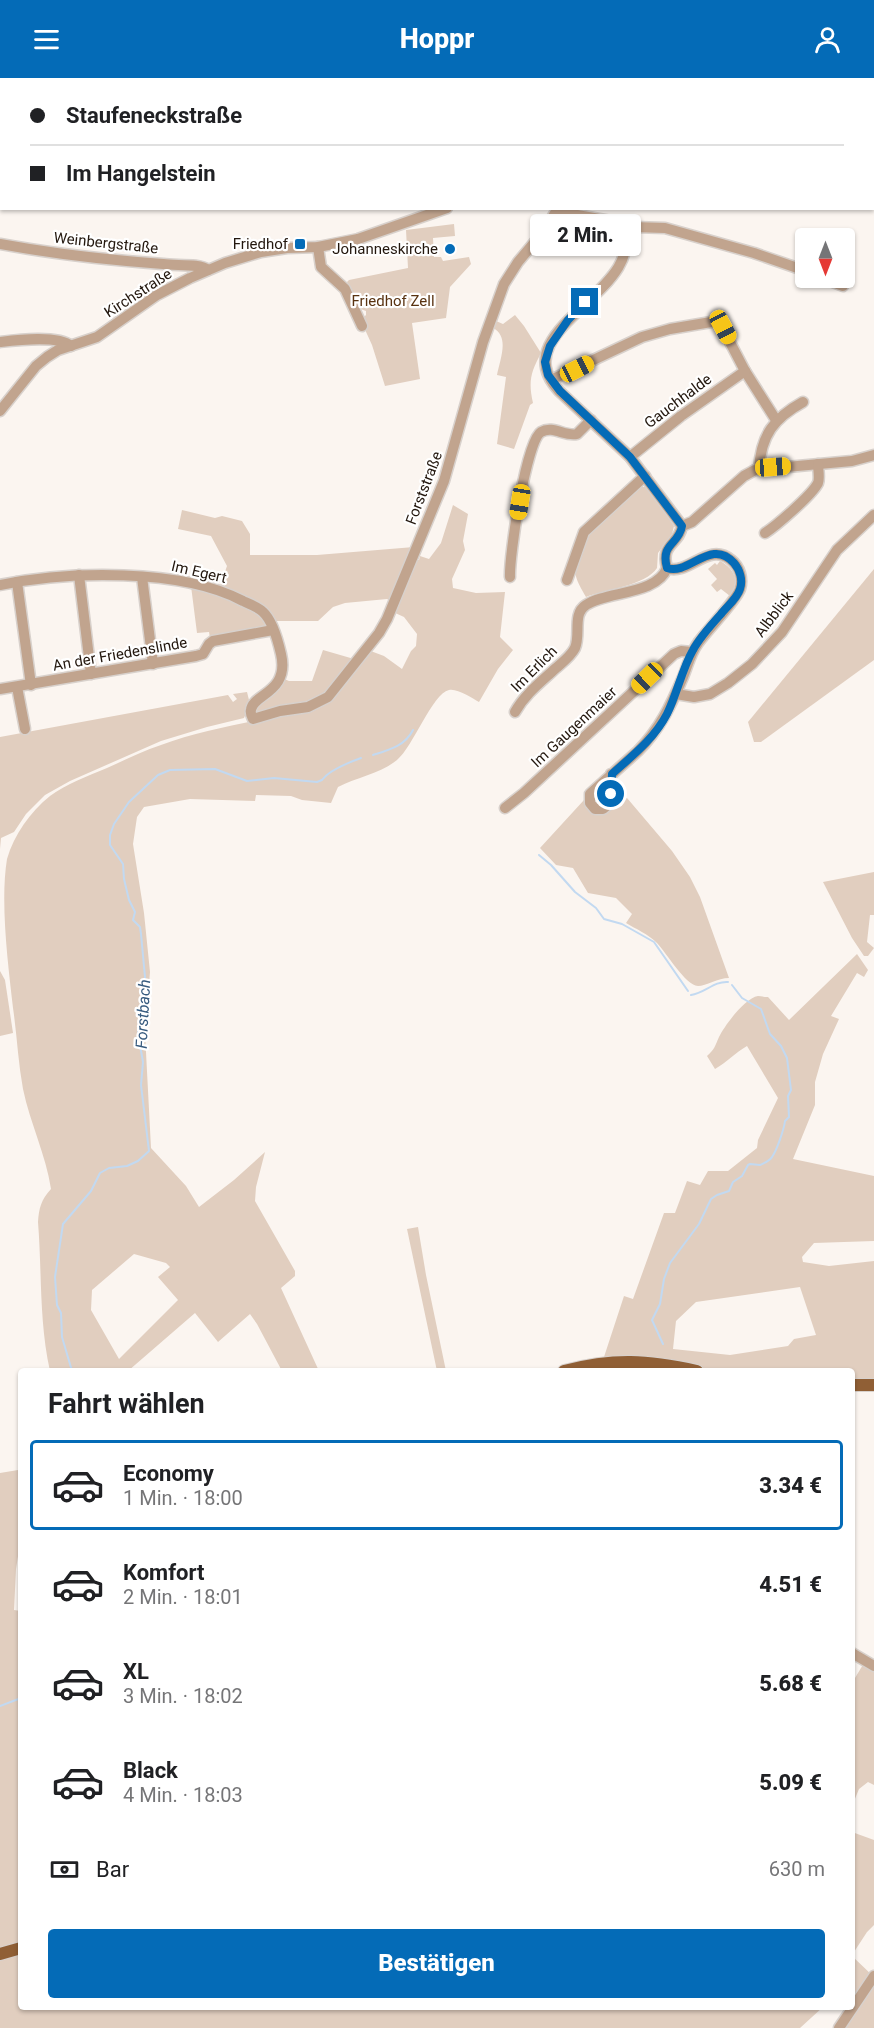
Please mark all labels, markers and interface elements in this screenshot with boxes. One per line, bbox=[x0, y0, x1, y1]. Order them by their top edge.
icon: menu bbox=[30, 23, 63, 56]
text: Hoppr bbox=[400, 23, 474, 55]
icon: person bbox=[811, 23, 844, 56]
text: Staufeneckstraße bbox=[66, 103, 242, 128]
text: Im Hangelstein bbox=[66, 161, 216, 186]
callout: 2 Min. bbox=[530, 215, 640, 257]
text: 2 Min. bbox=[557, 223, 614, 247]
north arrow bbox=[795, 228, 855, 288]
map controls bbox=[795, 228, 855, 288]
street label: Weinbergstraße bbox=[53, 229, 159, 257]
place label: Friedhof bbox=[233, 235, 289, 253]
marker: Friedhof bbox=[293, 237, 307, 251]
place label: Johanneskirche bbox=[332, 240, 438, 258]
marker: Johanneskirche bbox=[443, 242, 457, 256]
street label: Kirchstraße bbox=[101, 265, 175, 321]
route end bbox=[571, 288, 598, 315]
park label: Friedhof Zell bbox=[351, 292, 435, 310]
car bbox=[707, 307, 739, 347]
car bbox=[557, 353, 597, 385]
street label: Gauchhalde bbox=[641, 370, 715, 432]
street label: Forststraße bbox=[402, 449, 446, 527]
car bbox=[754, 457, 792, 477]
car bbox=[508, 483, 532, 521]
street label: Im Egert bbox=[170, 557, 228, 587]
street label: Albblick bbox=[751, 587, 797, 641]
street label: An der Friedenslinde bbox=[51, 633, 189, 675]
street label: Im Erlich bbox=[507, 642, 561, 696]
car bbox=[628, 659, 666, 697]
street label: Im Gaugenmaier bbox=[528, 683, 620, 771]
route start bbox=[597, 780, 624, 807]
water label: Forstbach bbox=[132, 979, 154, 1049]
text: Fahrt wählen bbox=[48, 1388, 205, 1420]
icon: car bbox=[51, 1458, 105, 1512]
text: Economy bbox=[123, 1461, 214, 1486]
text: 3.34 € bbox=[759, 1473, 822, 1498]
text: 1 Min. · 18:00 bbox=[123, 1486, 243, 1510]
icon: car bbox=[51, 1557, 105, 1611]
text: Komfort bbox=[123, 1560, 205, 1585]
text: 4.51 € bbox=[759, 1572, 822, 1597]
text: 2 Min. · 18:01 bbox=[123, 1585, 243, 1609]
icon: car bbox=[51, 1656, 105, 1710]
text: XL bbox=[123, 1659, 149, 1684]
text: 5.68 € bbox=[759, 1671, 822, 1696]
text: 3 Min. · 18:02 bbox=[123, 1684, 243, 1708]
icon: car bbox=[51, 1755, 105, 1809]
text: Black bbox=[123, 1758, 178, 1783]
text: 5.09 € bbox=[759, 1770, 822, 1795]
text: 4 Min. · 18:03 bbox=[123, 1783, 243, 1807]
icon: cash bbox=[48, 1853, 81, 1886]
text: Bar bbox=[96, 1857, 129, 1882]
text: 630 m bbox=[769, 1857, 825, 1881]
button: Bestätigen bbox=[48, 1929, 825, 1998]

